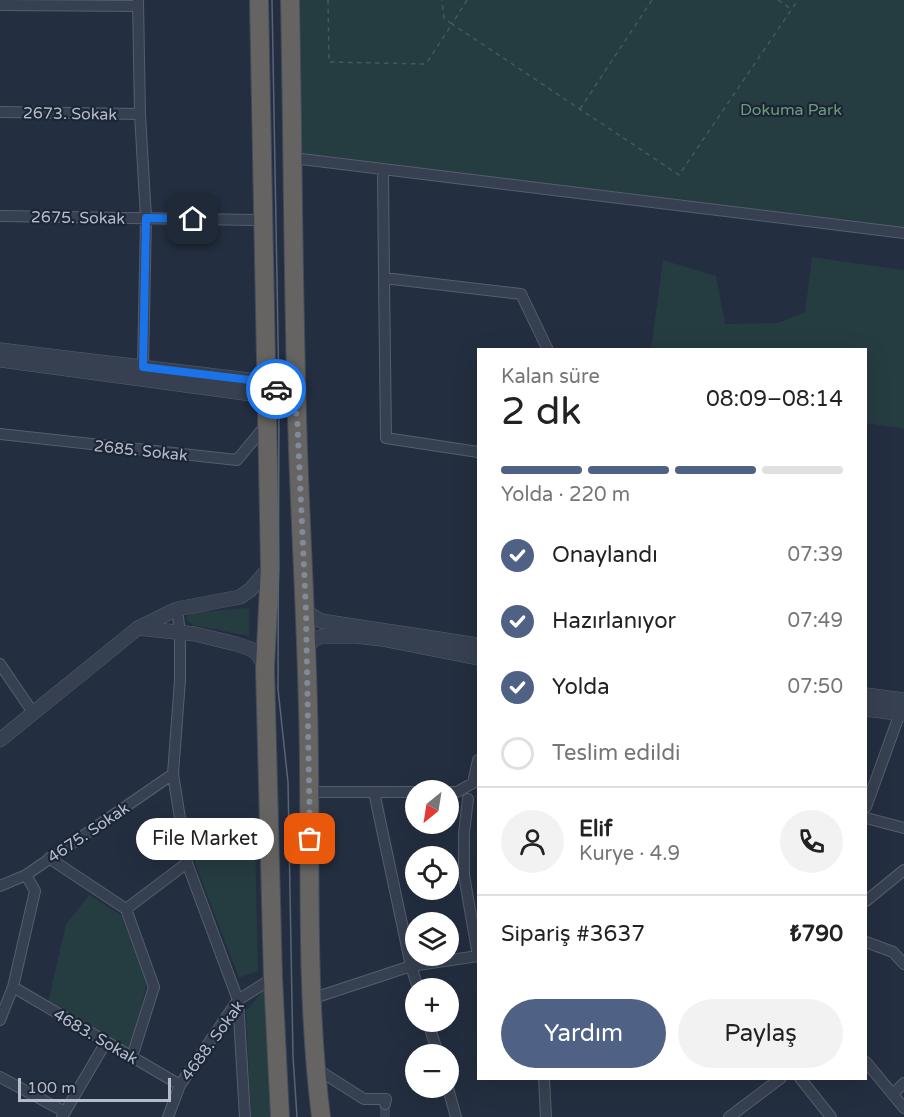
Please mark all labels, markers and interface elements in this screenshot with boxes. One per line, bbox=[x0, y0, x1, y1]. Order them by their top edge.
park label: Dokuma Park bbox=[740, 100, 842, 120]
street label: 2673. Sokak bbox=[23, 103, 118, 125]
pin bbox=[167, 193, 218, 244]
icon: home bbox=[176, 202, 209, 235]
street label: 2675. Sokak bbox=[31, 207, 126, 229]
courier bbox=[246, 359, 306, 419]
text: Kalan süre bbox=[501, 365, 600, 389]
icon: car bbox=[260, 373, 293, 406]
text: 08:09–08:14 bbox=[706, 386, 843, 412]
text: 2 dk bbox=[501, 388, 582, 435]
street label: 2685. Sokak bbox=[93, 436, 189, 466]
text: Yolda · 220 m bbox=[501, 483, 630, 507]
icon: check bbox=[501, 539, 534, 572]
text: Onaylandı bbox=[552, 542, 658, 568]
text: 07:39 bbox=[788, 543, 843, 567]
icon: check bbox=[501, 605, 534, 638]
text: Hazırlanıyor bbox=[552, 608, 676, 634]
text: 07:49 bbox=[788, 609, 843, 633]
icon: check bbox=[501, 671, 534, 704]
text: Yolda bbox=[552, 674, 610, 700]
text: 07:50 bbox=[788, 675, 843, 699]
text: Teslim edildi bbox=[552, 740, 681, 766]
north arrow bbox=[405, 780, 459, 834]
map controls bbox=[405, 780, 459, 1098]
street label: 4675. Sokak bbox=[44, 798, 133, 867]
button: person bbox=[501, 810, 564, 873]
button: phone bbox=[780, 810, 843, 873]
pin bbox=[284, 813, 335, 864]
text: Elif bbox=[579, 816, 612, 842]
callout: File Market bbox=[136, 818, 274, 860]
icon: bag bbox=[293, 822, 326, 855]
text: File Market bbox=[152, 827, 258, 851]
text: Kurye · 4.9 bbox=[579, 842, 680, 866]
button: locate bbox=[405, 846, 459, 900]
button: layers bbox=[405, 912, 459, 966]
text: Sipariş #3637 bbox=[501, 921, 645, 947]
text: ₺790 bbox=[790, 921, 843, 947]
button: + bbox=[405, 978, 459, 1032]
street label: 4688. Sokak bbox=[177, 996, 249, 1085]
button: Yardım bbox=[501, 999, 666, 1068]
button: Paylaş bbox=[678, 999, 843, 1068]
street label: 4683. Sokak bbox=[50, 1005, 142, 1069]
button: − bbox=[405, 1044, 459, 1098]
scale bar bbox=[18, 1075, 171, 1102]
text: 100 m bbox=[27, 1078, 76, 1098]

